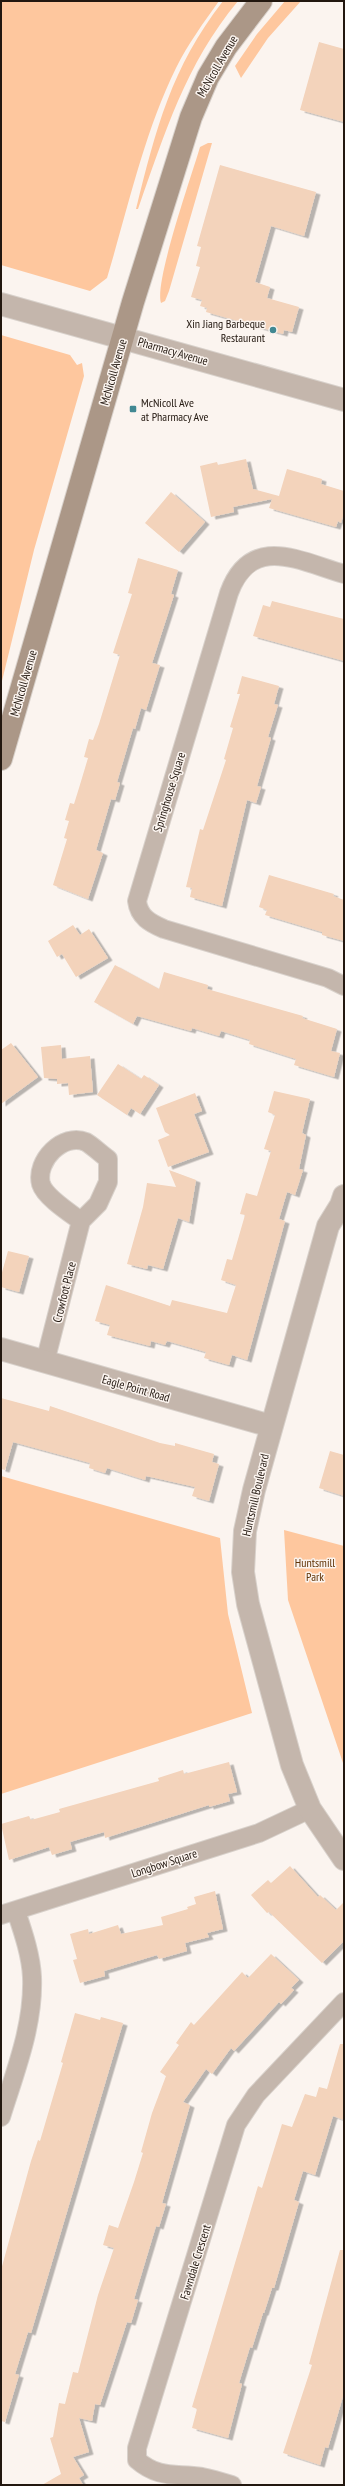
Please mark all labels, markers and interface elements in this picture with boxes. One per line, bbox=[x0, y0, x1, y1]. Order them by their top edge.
street label: McNicoll Avenue bbox=[193, 33, 241, 99]
place label: Xin Jiang Barbeque Restaurant bbox=[186, 316, 266, 345]
marker: Xin Jiang Barbeque Restaurant bbox=[268, 325, 278, 335]
street label: Pharmacy Avenue bbox=[136, 334, 210, 368]
street label: McNicoll Avenue bbox=[96, 337, 130, 407]
place label: McNicoll Ave at Pharmacy Ave bbox=[141, 395, 209, 424]
marker: McNicoll Ave at Pharmacy Ave bbox=[128, 404, 138, 414]
street label: McNicoll Avenue bbox=[6, 648, 40, 718]
street label: Springhouse Square bbox=[150, 750, 188, 834]
street label: Crowfoot Place bbox=[49, 1260, 79, 1324]
street label: Eagle Point Road bbox=[100, 1371, 172, 1405]
street label: Huntsmill Boulevard bbox=[238, 1452, 272, 1538]
park label: Huntsmill Park bbox=[295, 1555, 335, 1584]
street label: Longbow Square bbox=[129, 1845, 199, 1881]
street label: Fawndale Crescent bbox=[176, 2222, 214, 2301]

